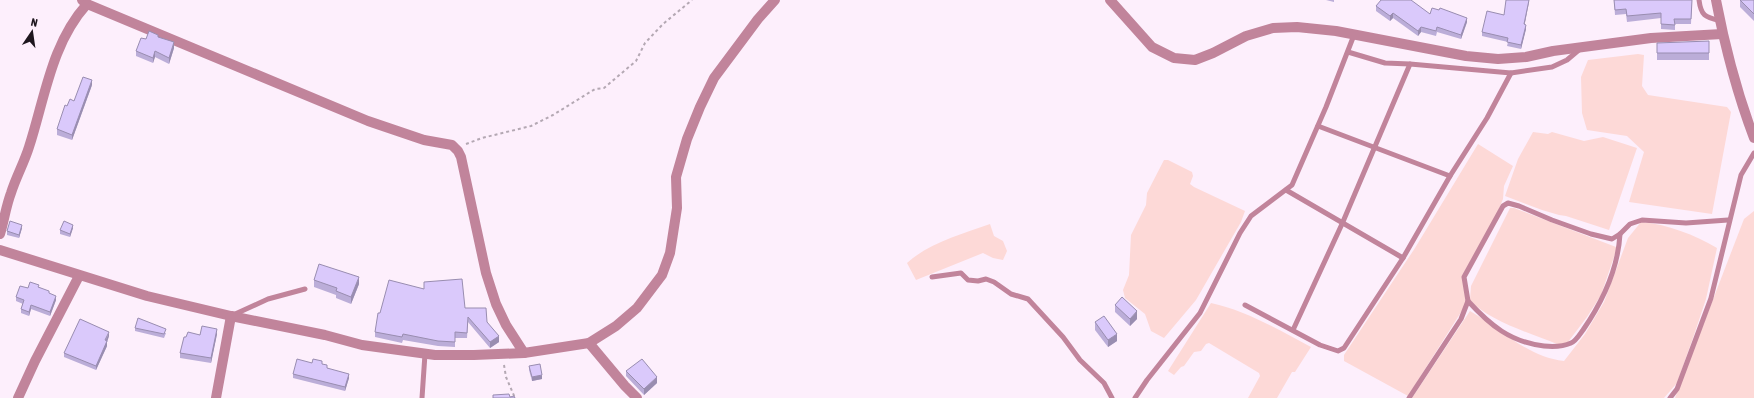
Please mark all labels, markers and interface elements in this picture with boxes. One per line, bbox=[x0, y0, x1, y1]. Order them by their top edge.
north arrow bbox=[12, 12, 52, 52]
text: N bbox=[30, 16, 39, 29]

